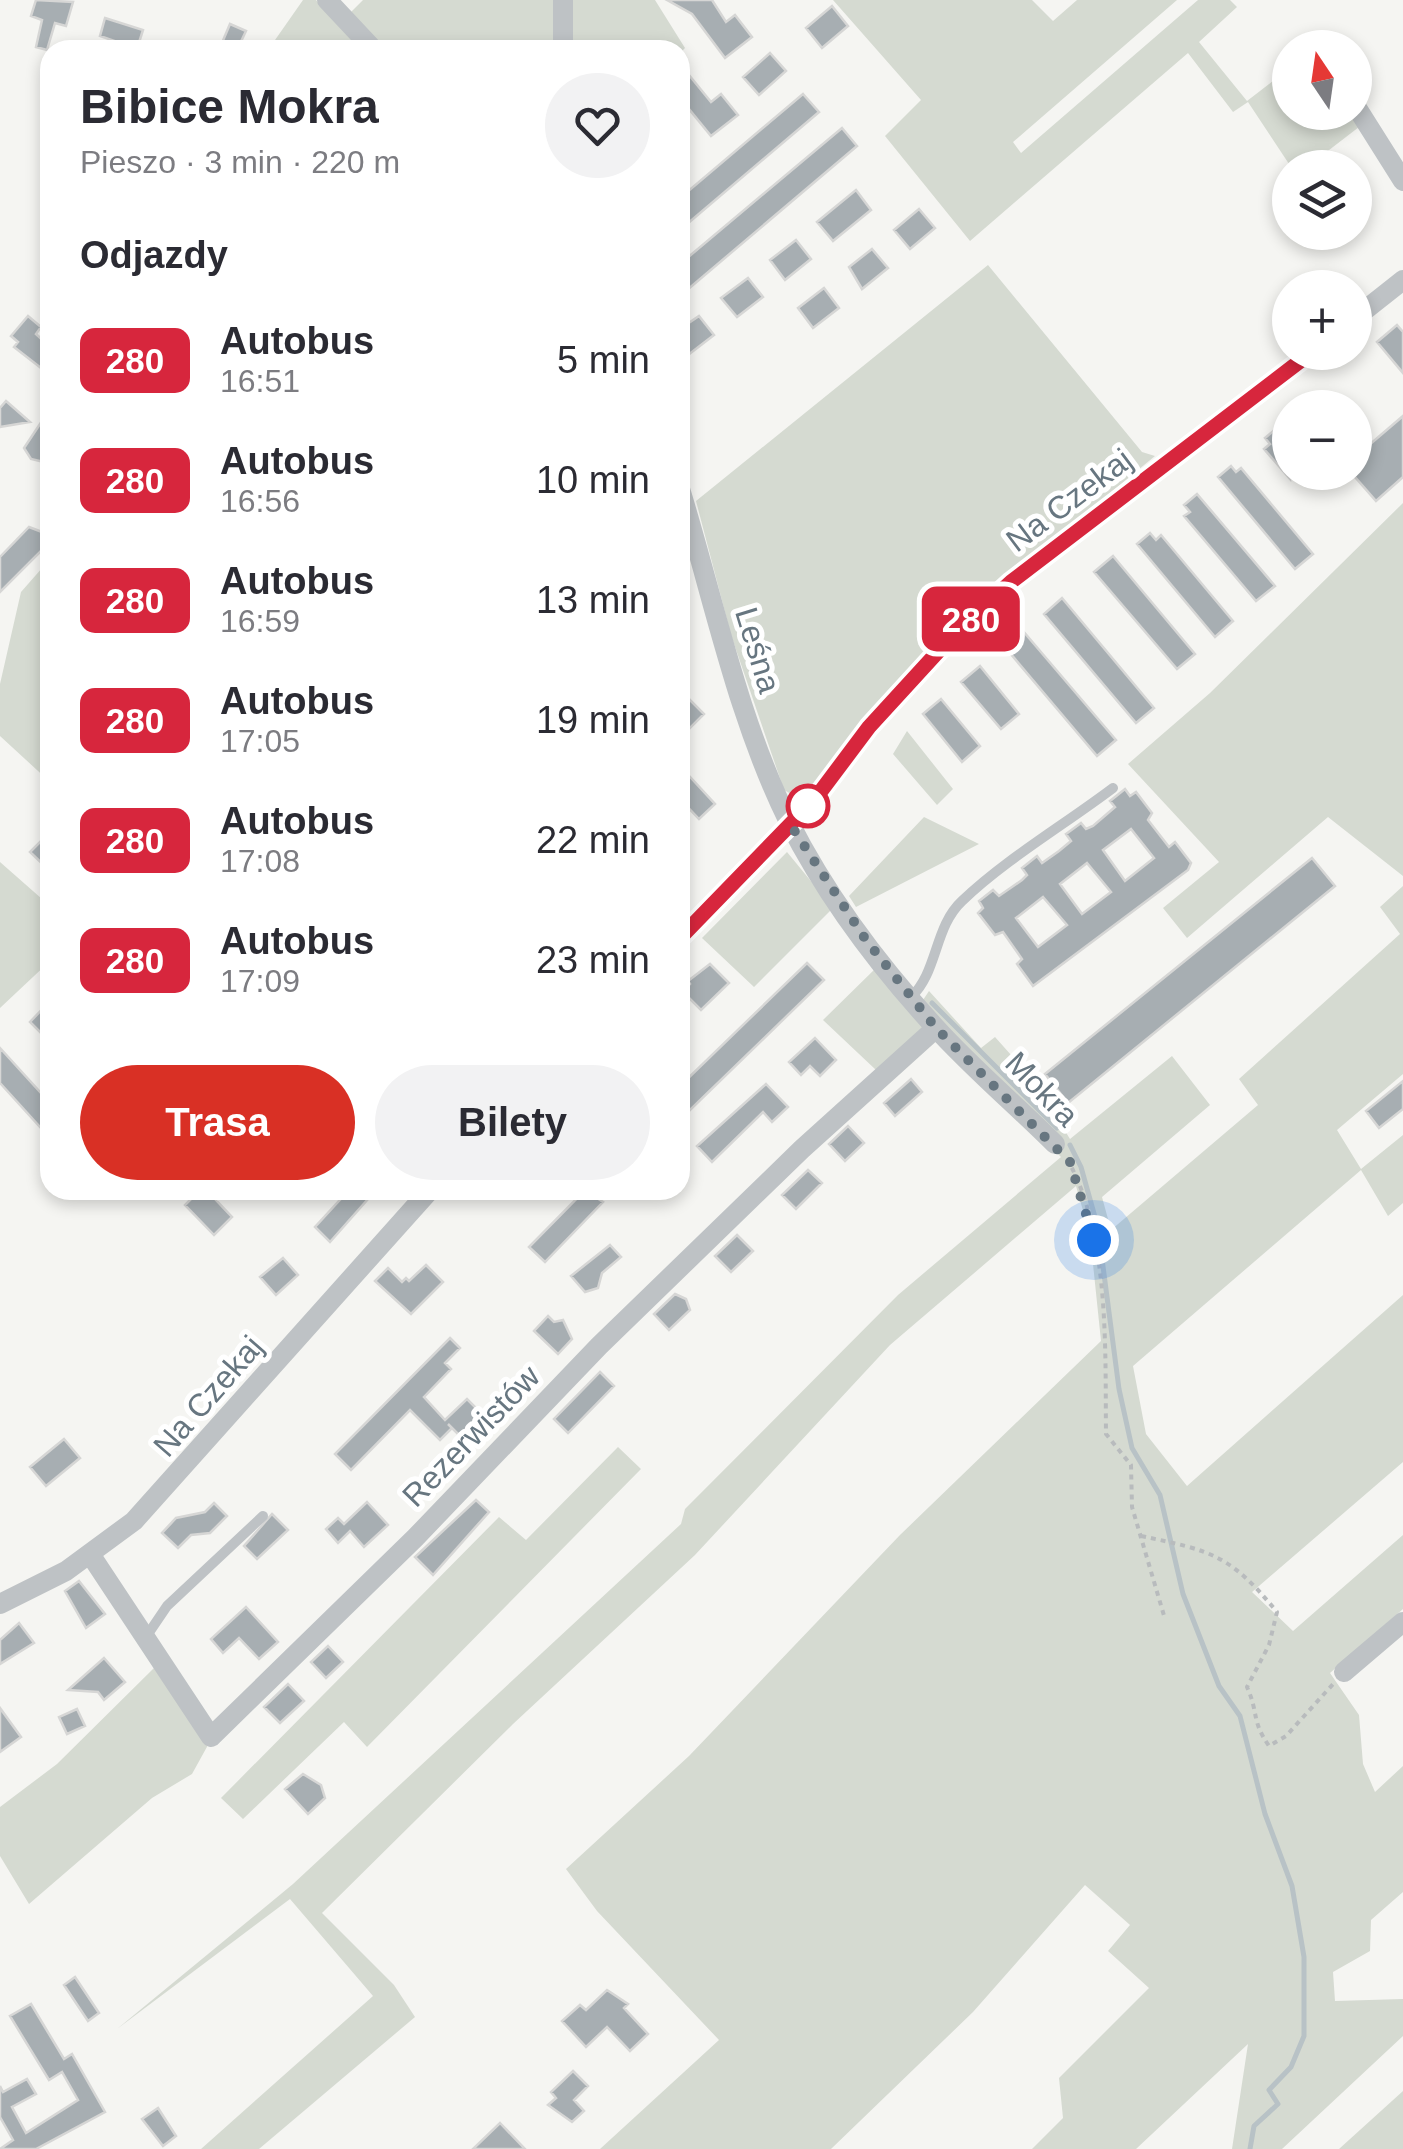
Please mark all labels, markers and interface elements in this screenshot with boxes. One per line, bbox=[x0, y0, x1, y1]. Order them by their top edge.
north arrow bbox=[1272, 30, 1372, 130]
map controls bbox=[1272, 30, 1372, 490]
button: heart bbox=[545, 73, 650, 178]
text: Bibice Mokra bbox=[80, 80, 379, 133]
text: Pieszo · 3 min · 220 m bbox=[80, 144, 400, 180]
button: layers bbox=[1272, 150, 1372, 250]
text: Odjazdy bbox=[80, 234, 228, 276]
button: + bbox=[1272, 270, 1372, 370]
text: Autobus bbox=[220, 320, 374, 362]
text: 5 min bbox=[557, 339, 650, 381]
text: 280 bbox=[106, 341, 164, 380]
text: 16:51 bbox=[220, 363, 300, 399]
button: − bbox=[1272, 390, 1372, 490]
text: Autobus bbox=[220, 440, 374, 482]
street label: Na Czekaj bbox=[999, 441, 1139, 559]
text: 10 min bbox=[536, 459, 650, 501]
text: 280 bbox=[106, 461, 164, 500]
text: 16:56 bbox=[220, 483, 300, 519]
text: Autobus bbox=[220, 560, 374, 602]
text: 13 min bbox=[536, 579, 650, 621]
text: 280 bbox=[106, 581, 164, 620]
line badge: 280 bbox=[914, 586, 1028, 652]
text: 280 bbox=[942, 600, 1000, 639]
text: 16:59 bbox=[220, 603, 300, 639]
street label: Leśna bbox=[728, 603, 788, 697]
text: Autobus bbox=[220, 680, 374, 722]
text: 19 min bbox=[536, 699, 650, 741]
text: 280 bbox=[106, 701, 164, 740]
text: 17:05 bbox=[220, 723, 300, 759]
unlabelled marker bbox=[787, 785, 829, 827]
text: Autobus bbox=[220, 800, 374, 842]
text: 22 min bbox=[536, 819, 650, 861]
text: 280 bbox=[106, 821, 164, 860]
text: 17:08 bbox=[220, 843, 300, 879]
text: Autobus bbox=[220, 920, 374, 962]
text: 23 min bbox=[536, 939, 650, 981]
text: 280 bbox=[106, 941, 164, 980]
text: 17:09 bbox=[220, 963, 300, 999]
street label: Mokra bbox=[998, 1045, 1086, 1134]
button: Trasa bbox=[80, 1065, 355, 1180]
button: Bilety bbox=[375, 1065, 650, 1180]
your location bbox=[1069, 1215, 1119, 1265]
street label: Na Czekaj bbox=[146, 1328, 270, 1464]
street label: Rezerwistów bbox=[395, 1358, 548, 1514]

